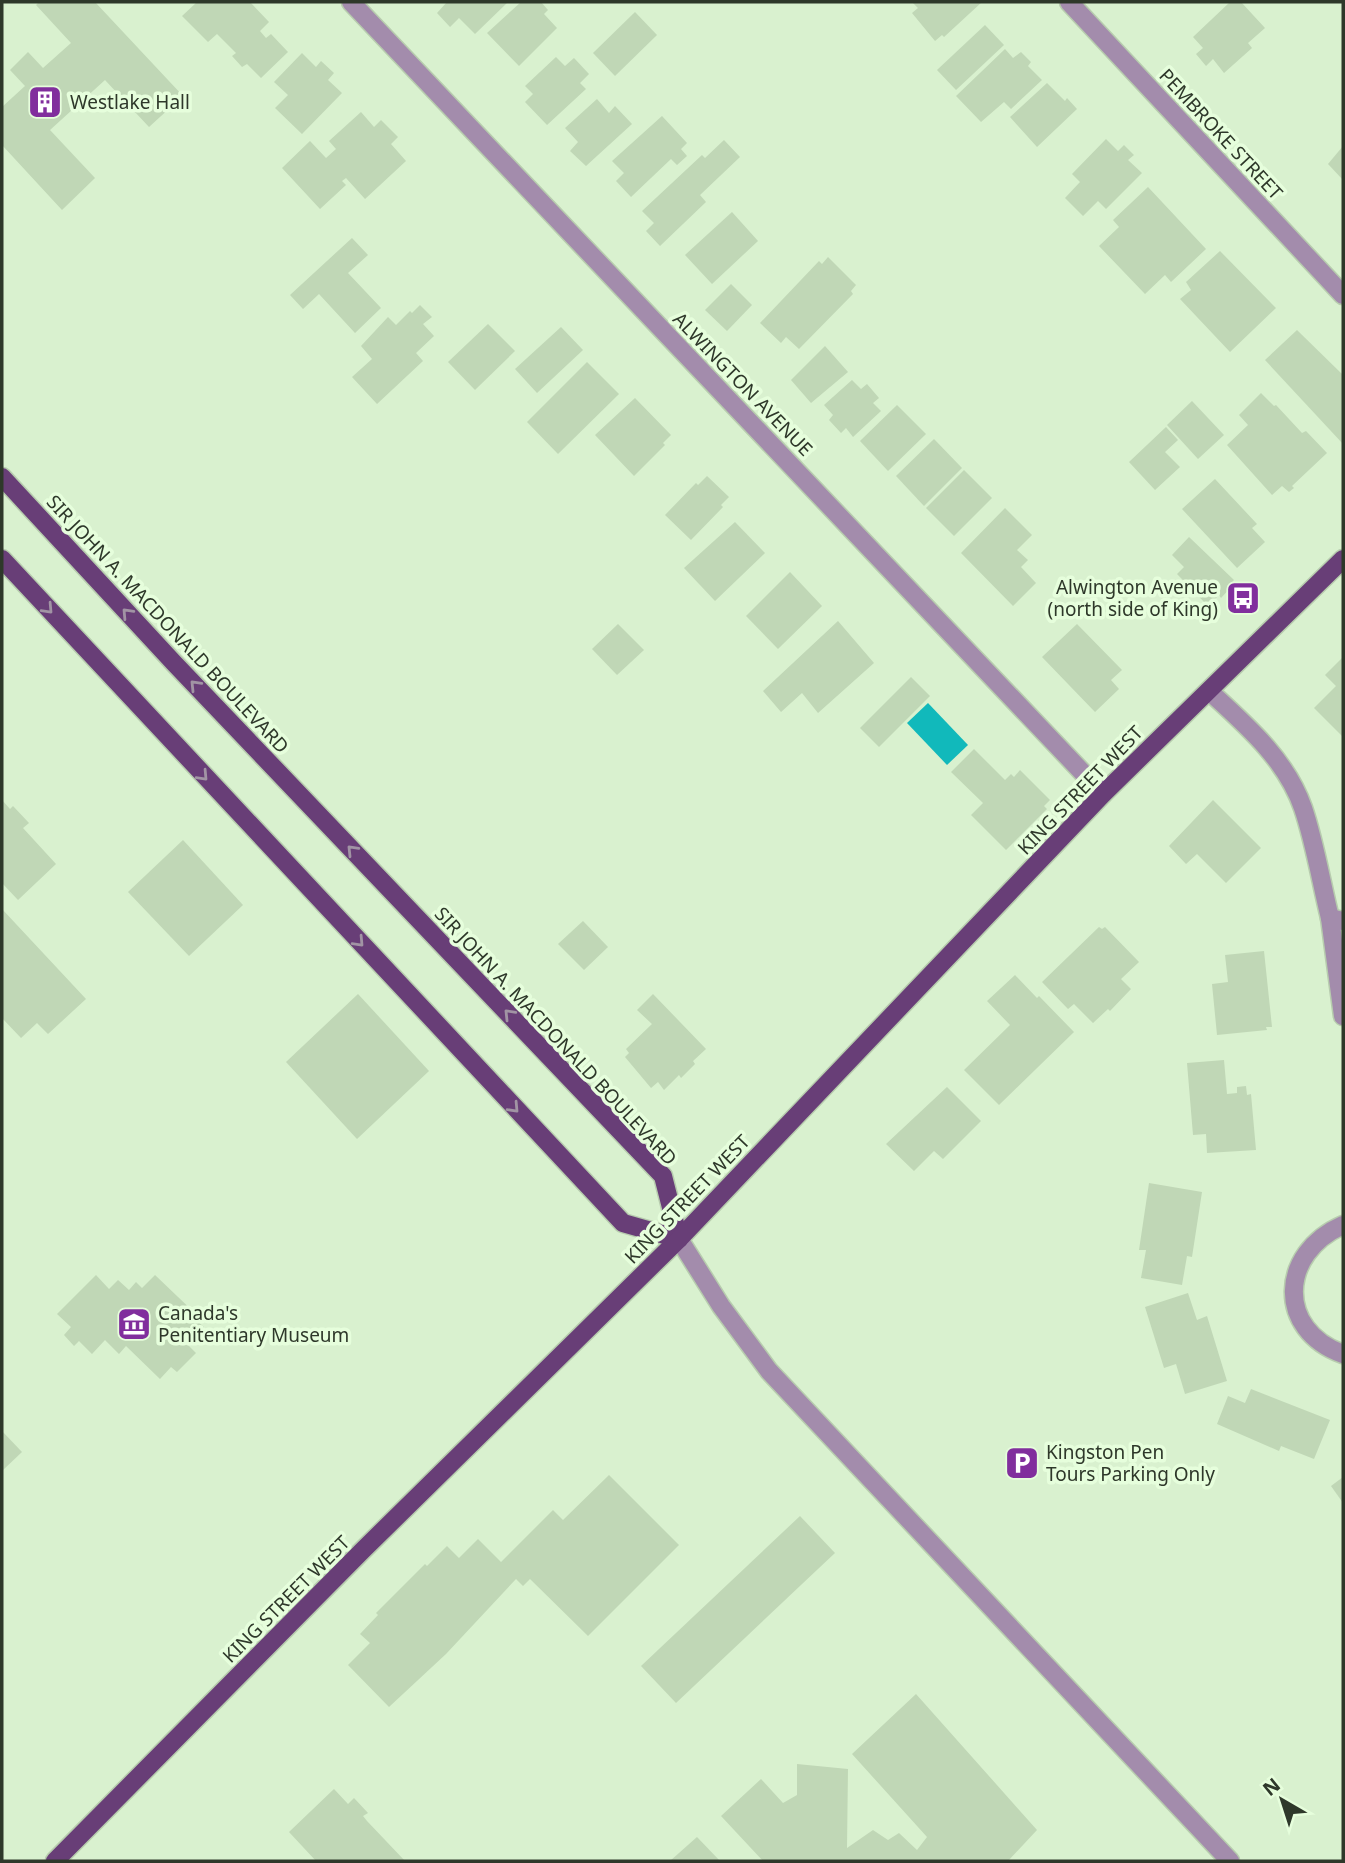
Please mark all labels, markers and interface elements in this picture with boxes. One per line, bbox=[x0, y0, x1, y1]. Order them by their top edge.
street label: PEMBROKE STREET bbox=[1153, 63, 1289, 205]
building icon: Westlake Hall bbox=[26, 83, 64, 121]
place label: Westlake Hall bbox=[70, 89, 190, 115]
street label: ALWINGTON AVENUE bbox=[667, 306, 819, 462]
street label: SIR JOHN A. MACDONALD BOULEVARD bbox=[41, 489, 295, 759]
place label: Alwington Avenue (north side of King) bbox=[1048, 574, 1218, 622]
bus stop icon: Alwington Avenue (north side of King) bbox=[1224, 579, 1262, 617]
one-way arrow bbox=[40, 601, 53, 614]
one-way arrow bbox=[123, 608, 136, 621]
one-way arrow bbox=[190, 680, 203, 693]
street label: KING STREET WEST bbox=[1012, 719, 1149, 860]
one-way arrow bbox=[195, 768, 208, 781]
one-way arrow bbox=[347, 845, 360, 858]
street label: SIR JOHN A. MACDONALD BOULEVARD bbox=[429, 901, 683, 1171]
one-way arrow bbox=[351, 934, 363, 947]
one-way arrow bbox=[504, 1010, 517, 1023]
one-way arrow bbox=[506, 1100, 519, 1113]
street label: KING STREET WEST bbox=[619, 1128, 756, 1269]
place label: Canada's Penitentiary Museum bbox=[158, 1300, 349, 1348]
museum icon: Canada's Penitentiary Museum bbox=[115, 1305, 153, 1343]
place label: Kingston Pen Tours Parking Only bbox=[1046, 1439, 1215, 1487]
parking icon: Kingston Pen Tours Parking Only bbox=[1003, 1444, 1041, 1482]
street label: KING STREET WEST bbox=[217, 1529, 356, 1668]
north arrow bbox=[1247, 1765, 1317, 1835]
text: N bbox=[1257, 1772, 1285, 1802]

